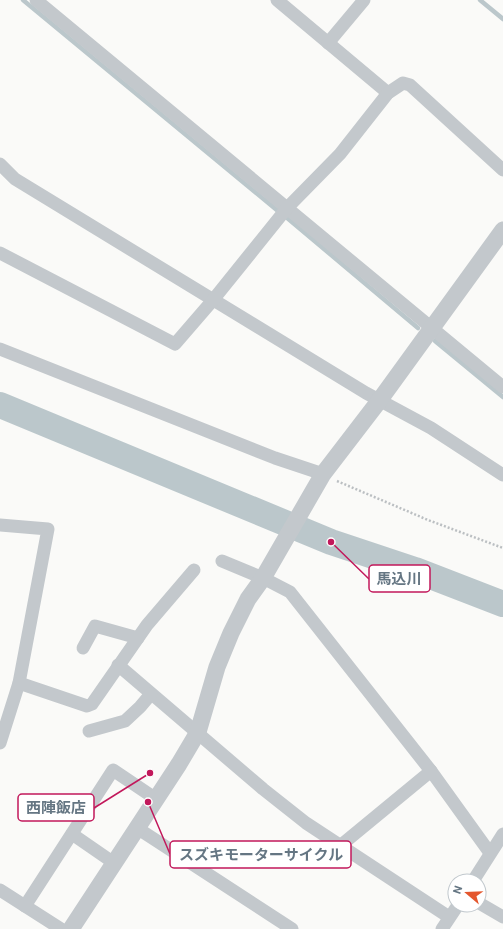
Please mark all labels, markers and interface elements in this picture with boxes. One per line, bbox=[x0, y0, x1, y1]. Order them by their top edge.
callout: 馬込川 bbox=[369, 565, 430, 592]
text: 馬込川 bbox=[376, 570, 422, 588]
callout: 西陣飯店 bbox=[18, 794, 94, 821]
text: 西陣飯店 bbox=[26, 799, 86, 817]
callout: スズキモーターサイクル bbox=[170, 841, 351, 868]
text: スズキモーターサイクル bbox=[179, 846, 343, 864]
north arrow bbox=[447, 873, 487, 913]
text: N bbox=[451, 884, 466, 896]

